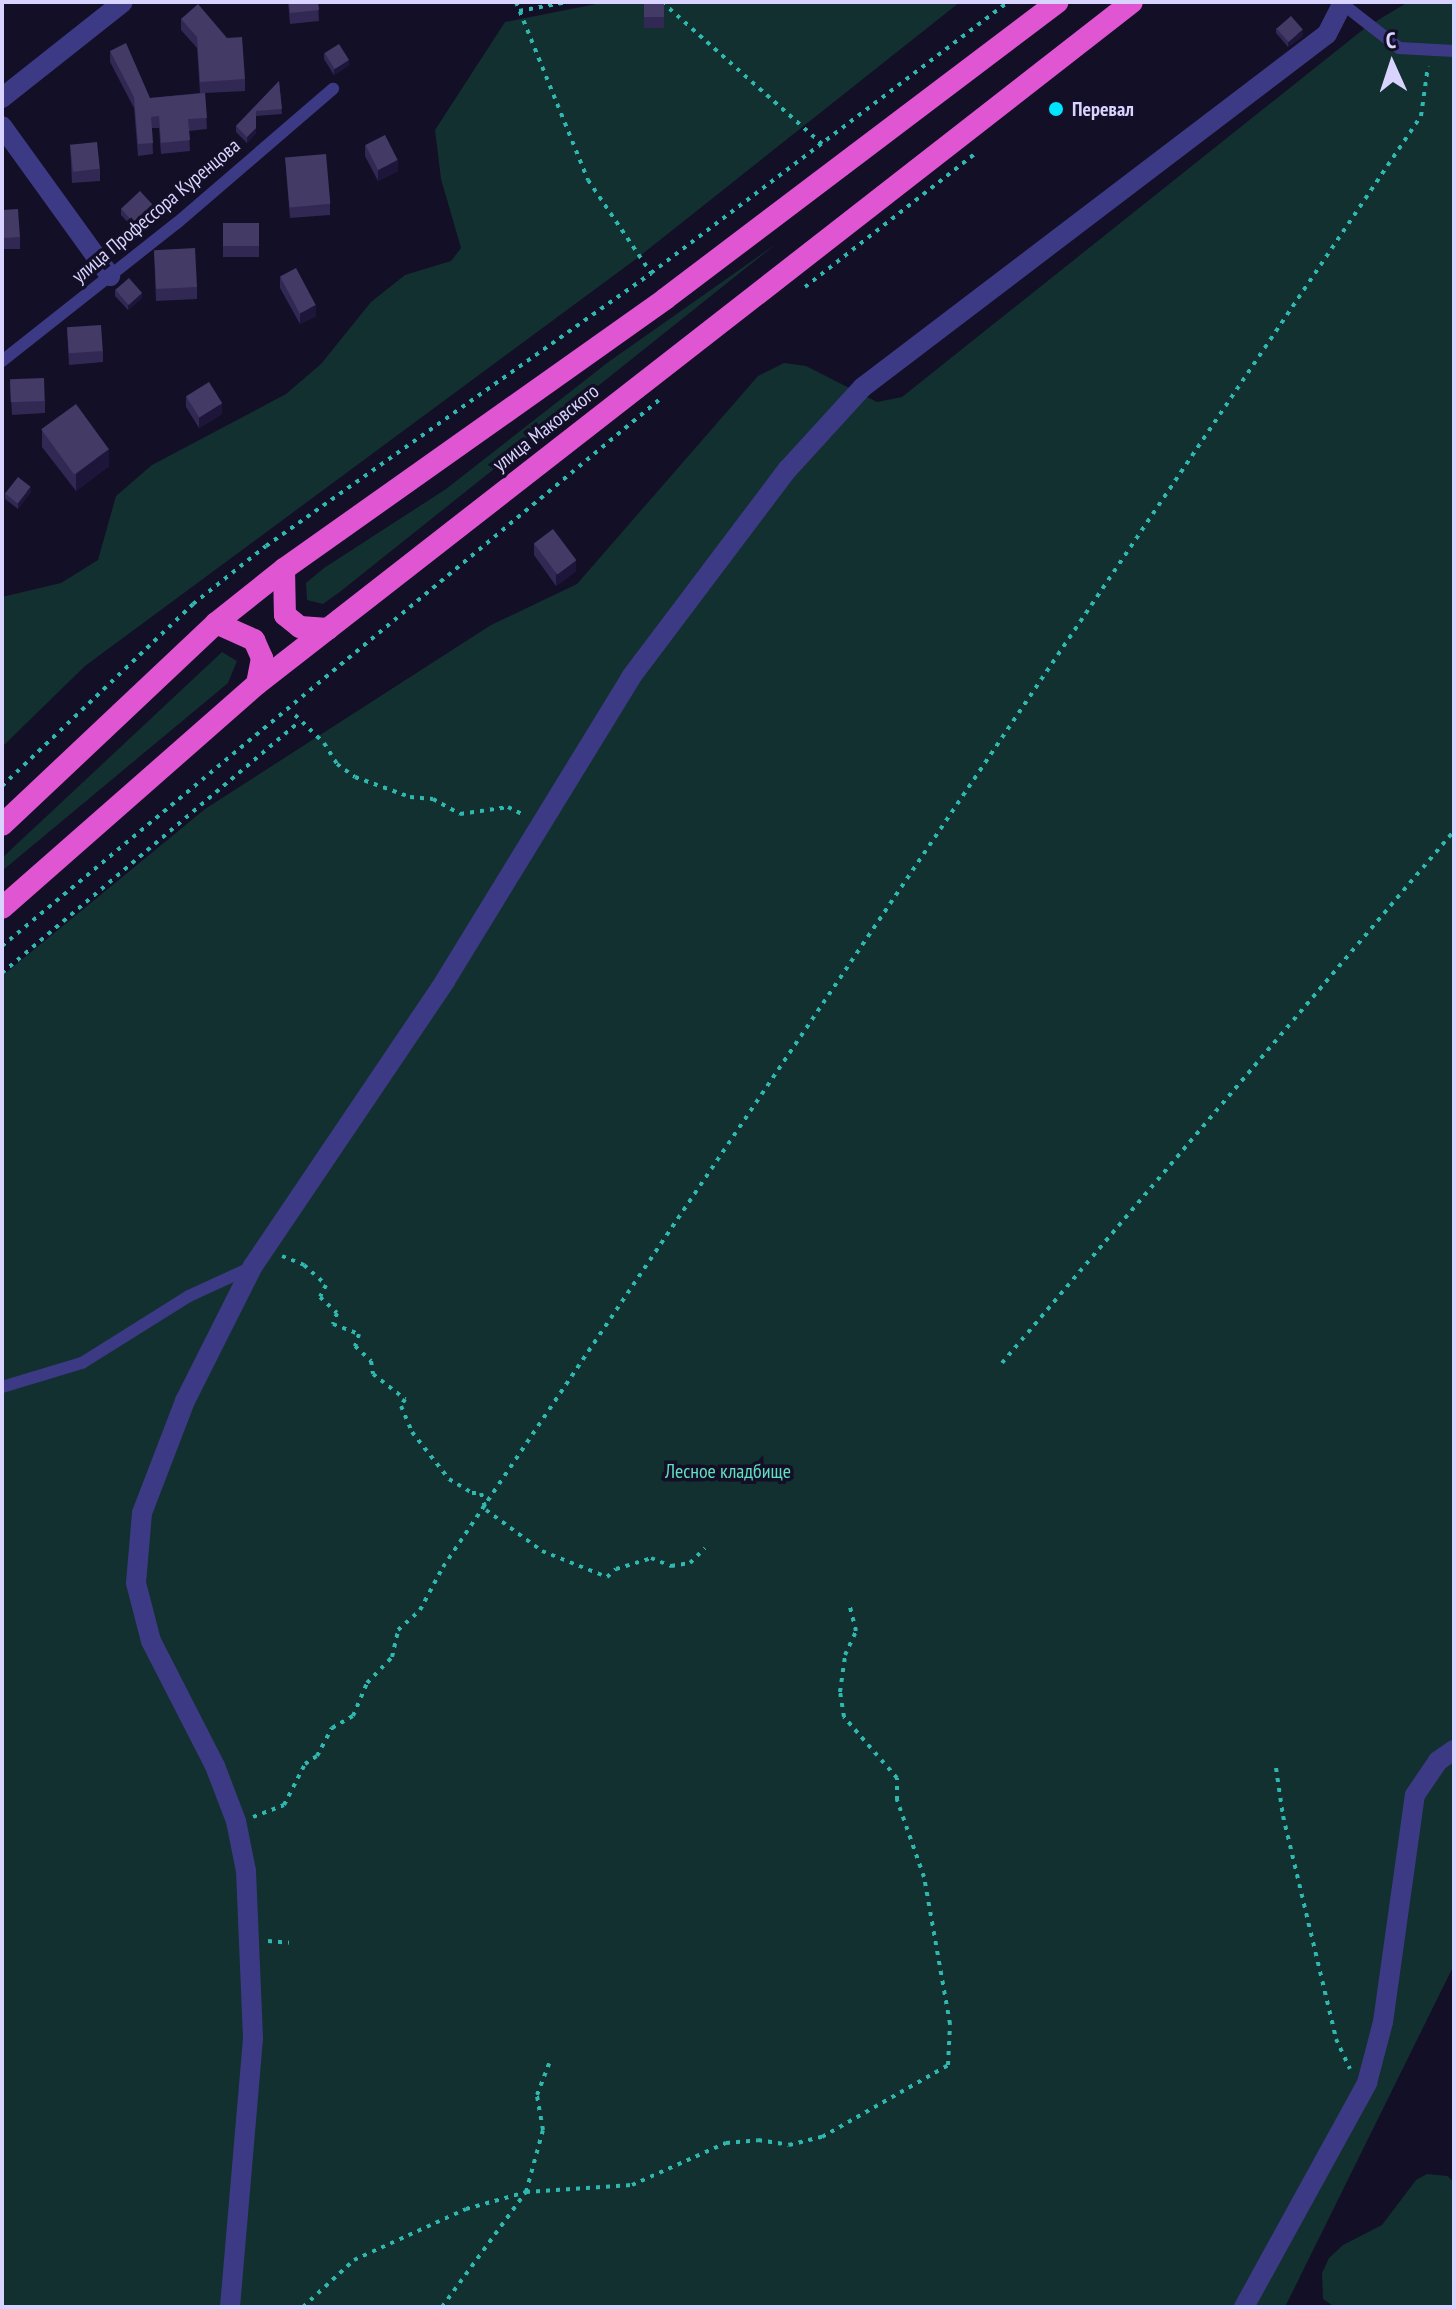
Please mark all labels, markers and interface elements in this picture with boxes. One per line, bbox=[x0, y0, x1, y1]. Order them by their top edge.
north arrow bbox=[1352, 24, 1432, 104]
text: С bbox=[1385, 26, 1397, 54]
place label: Перевал bbox=[1072, 97, 1134, 121]
marker: Перевал bbox=[1047, 100, 1065, 118]
street label: улица Профессора Куренцова bbox=[67, 134, 245, 288]
street label: улица Маковского bbox=[488, 379, 604, 477]
park label: Лесное кладбище bbox=[665, 1459, 791, 1483]

